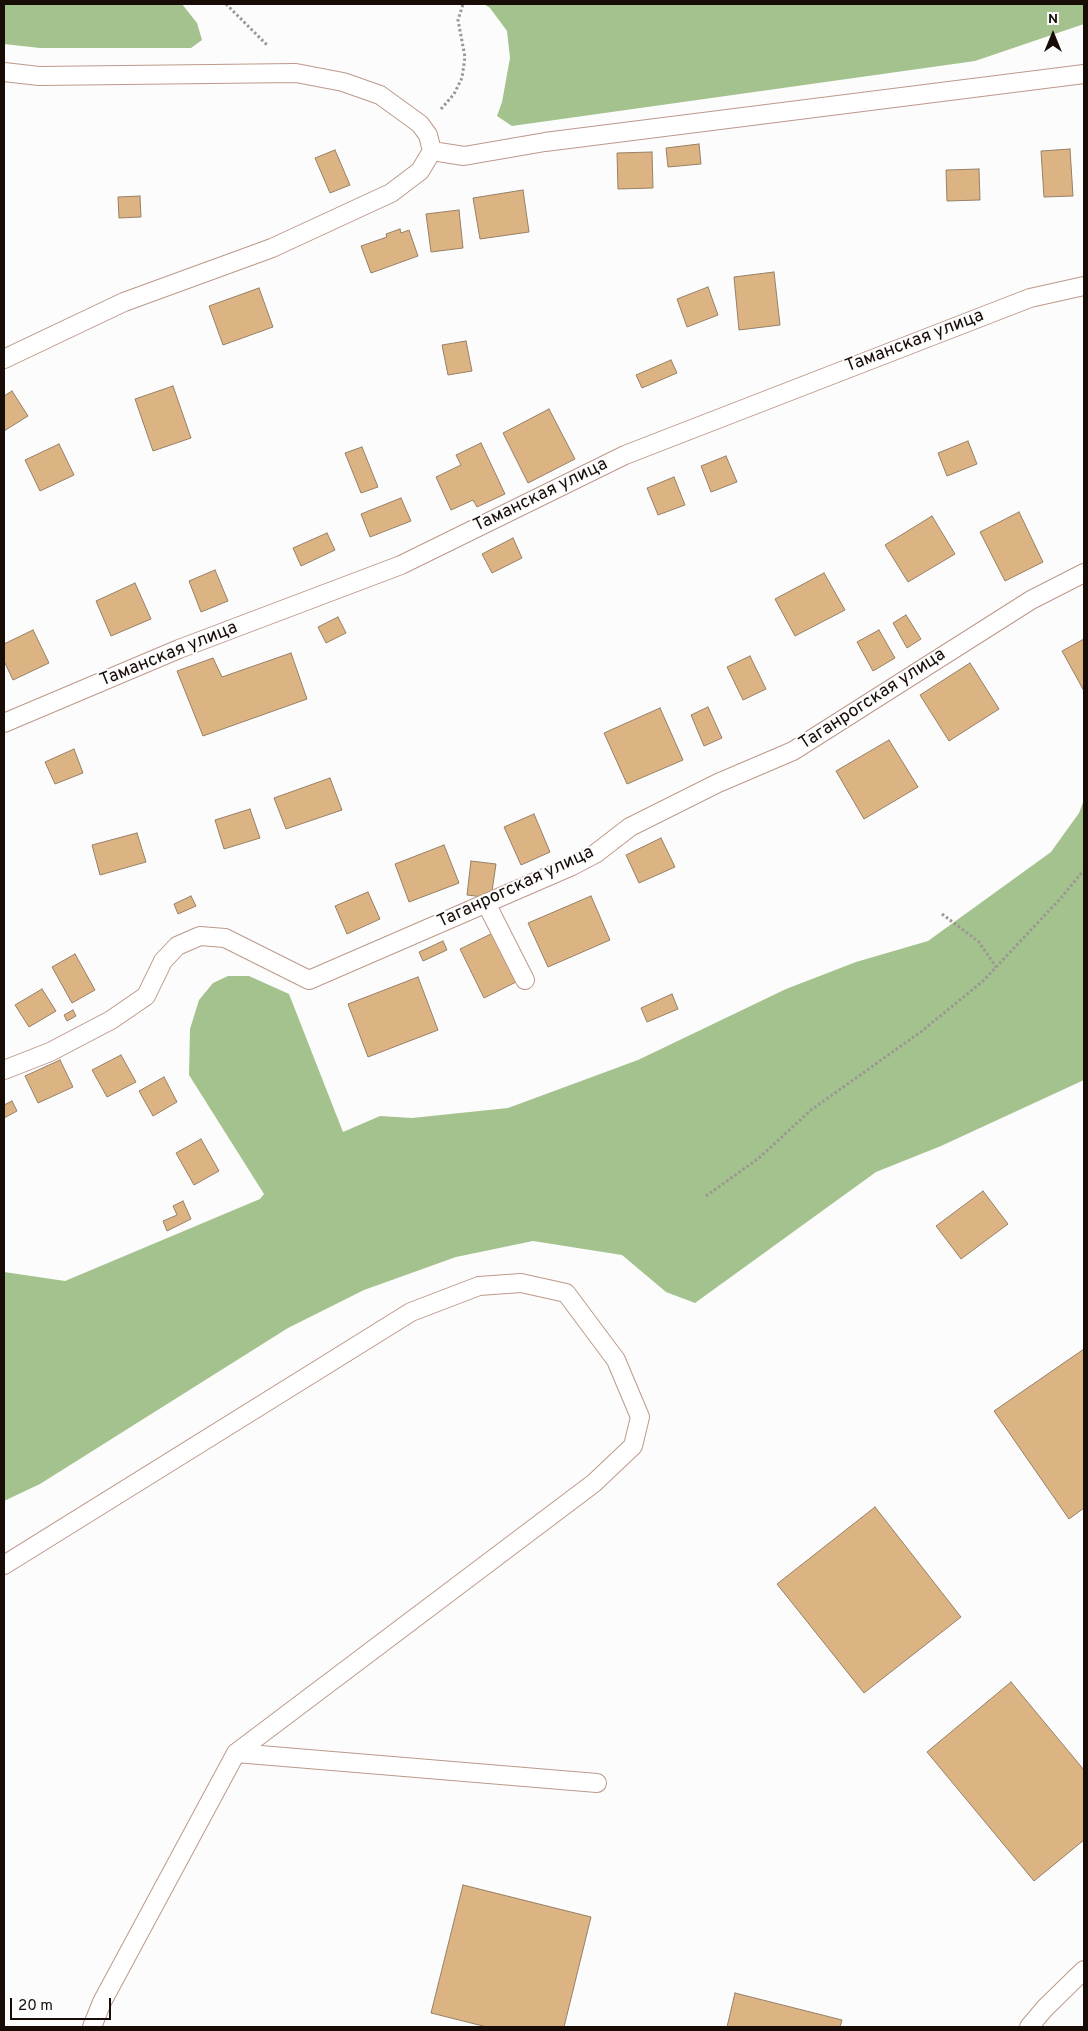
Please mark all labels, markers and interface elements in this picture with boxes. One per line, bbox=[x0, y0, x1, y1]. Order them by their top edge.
north arrow bbox=[1028, 10, 1078, 60]
text: N bbox=[1048, 11, 1058, 28]
street label: Таманская улица bbox=[843, 306, 987, 378]
street label: Таманская улица bbox=[470, 454, 612, 538]
street label: Таманская улица bbox=[97, 618, 241, 692]
street label: Таганрогская улица bbox=[796, 645, 950, 755]
street label: Таганрогская улица bbox=[434, 842, 598, 934]
scale bar bbox=[12, 1988, 114, 2020]
text: 20 m bbox=[18, 1997, 53, 2016]

